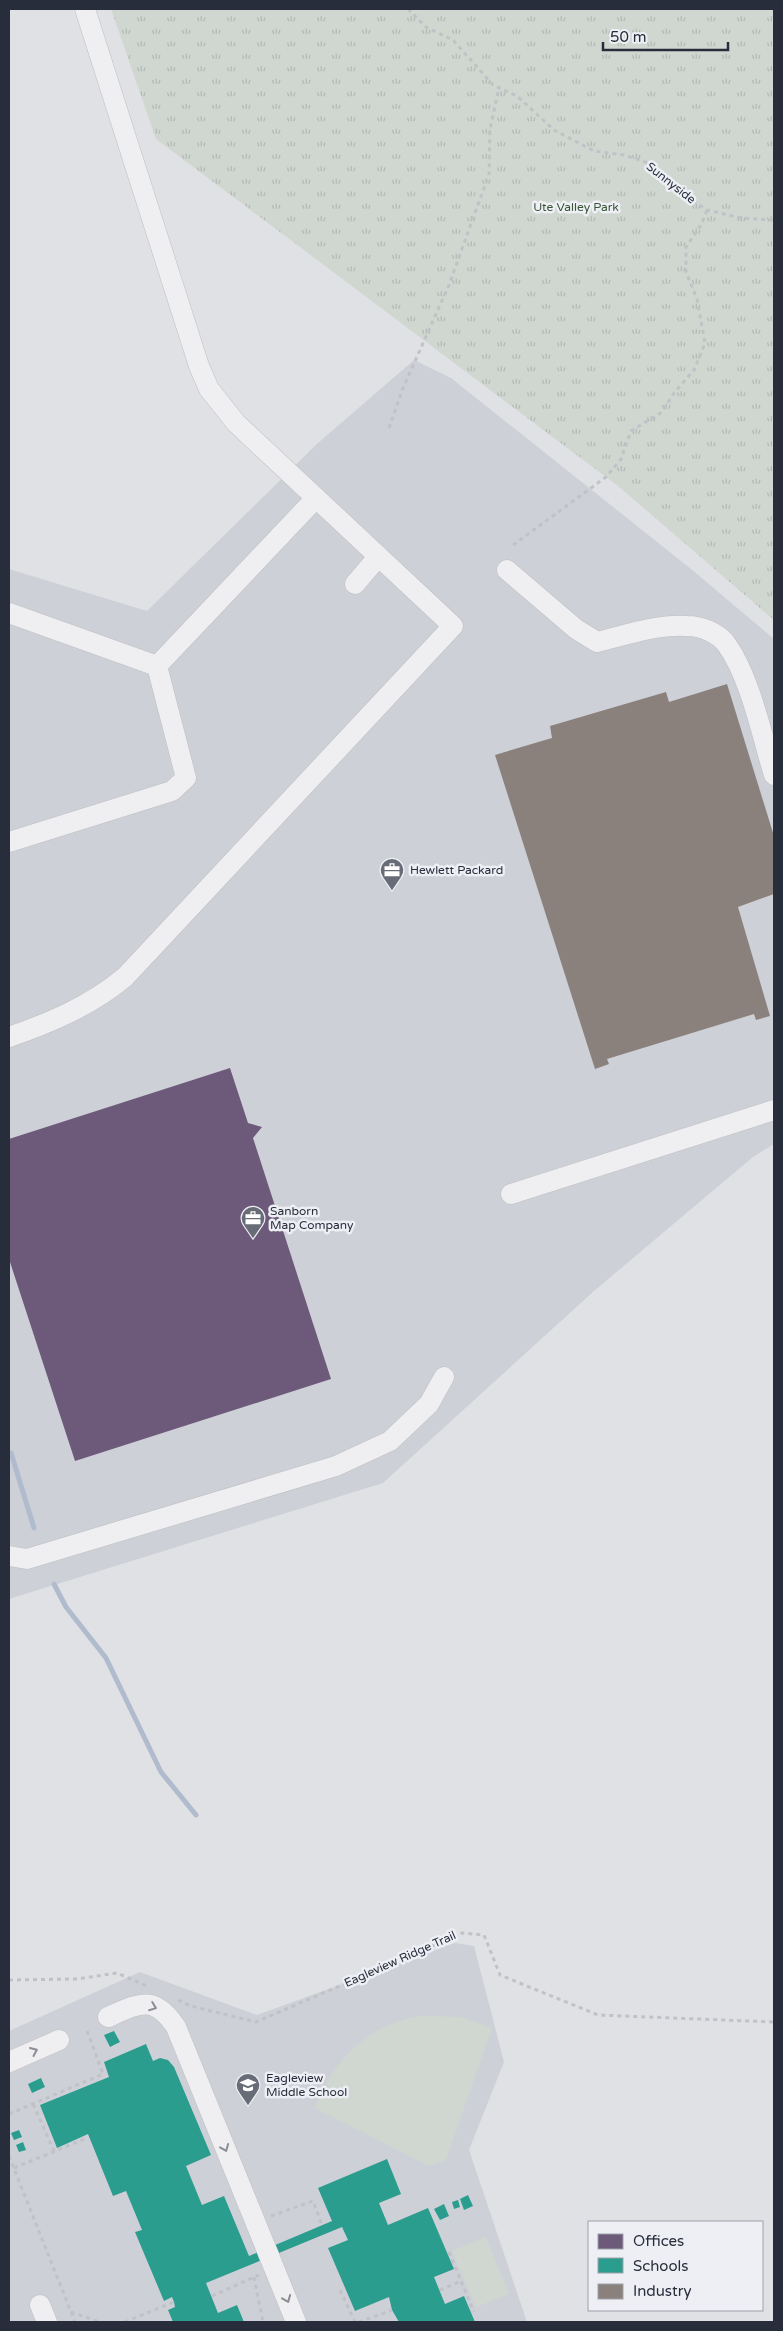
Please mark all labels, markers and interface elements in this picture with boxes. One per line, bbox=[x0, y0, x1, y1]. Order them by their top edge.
scale bar bbox=[603, 20, 728, 52]
text: 50 m bbox=[610, 28, 647, 46]
street label: Sunnyside bbox=[644, 159, 699, 207]
park label: Ute Valley Park bbox=[533, 200, 619, 214]
office icon: Hewlett Packard bbox=[379, 857, 405, 891]
place label: Hewlett Packard bbox=[410, 863, 503, 877]
place label: Sanborn Map Company bbox=[270, 1204, 354, 1232]
office icon: Sanborn Map Company bbox=[240, 1205, 266, 1239]
street label: Eagleview Ridge Trail bbox=[342, 1928, 458, 1990]
one-way arrow bbox=[149, 2001, 157, 2011]
one-way arrow bbox=[29, 2046, 38, 2057]
place label: Eagleview Middle School bbox=[266, 2071, 347, 2099]
school or university icon: Eagleview Middle School bbox=[235, 2072, 261, 2106]
one-way arrow bbox=[219, 2143, 230, 2152]
legend bbox=[588, 2221, 763, 2311]
text: Offices bbox=[633, 2232, 684, 2250]
text: Schools bbox=[633, 2257, 689, 2275]
text: Industry bbox=[633, 2282, 692, 2300]
one-way arrow bbox=[280, 2294, 291, 2303]

